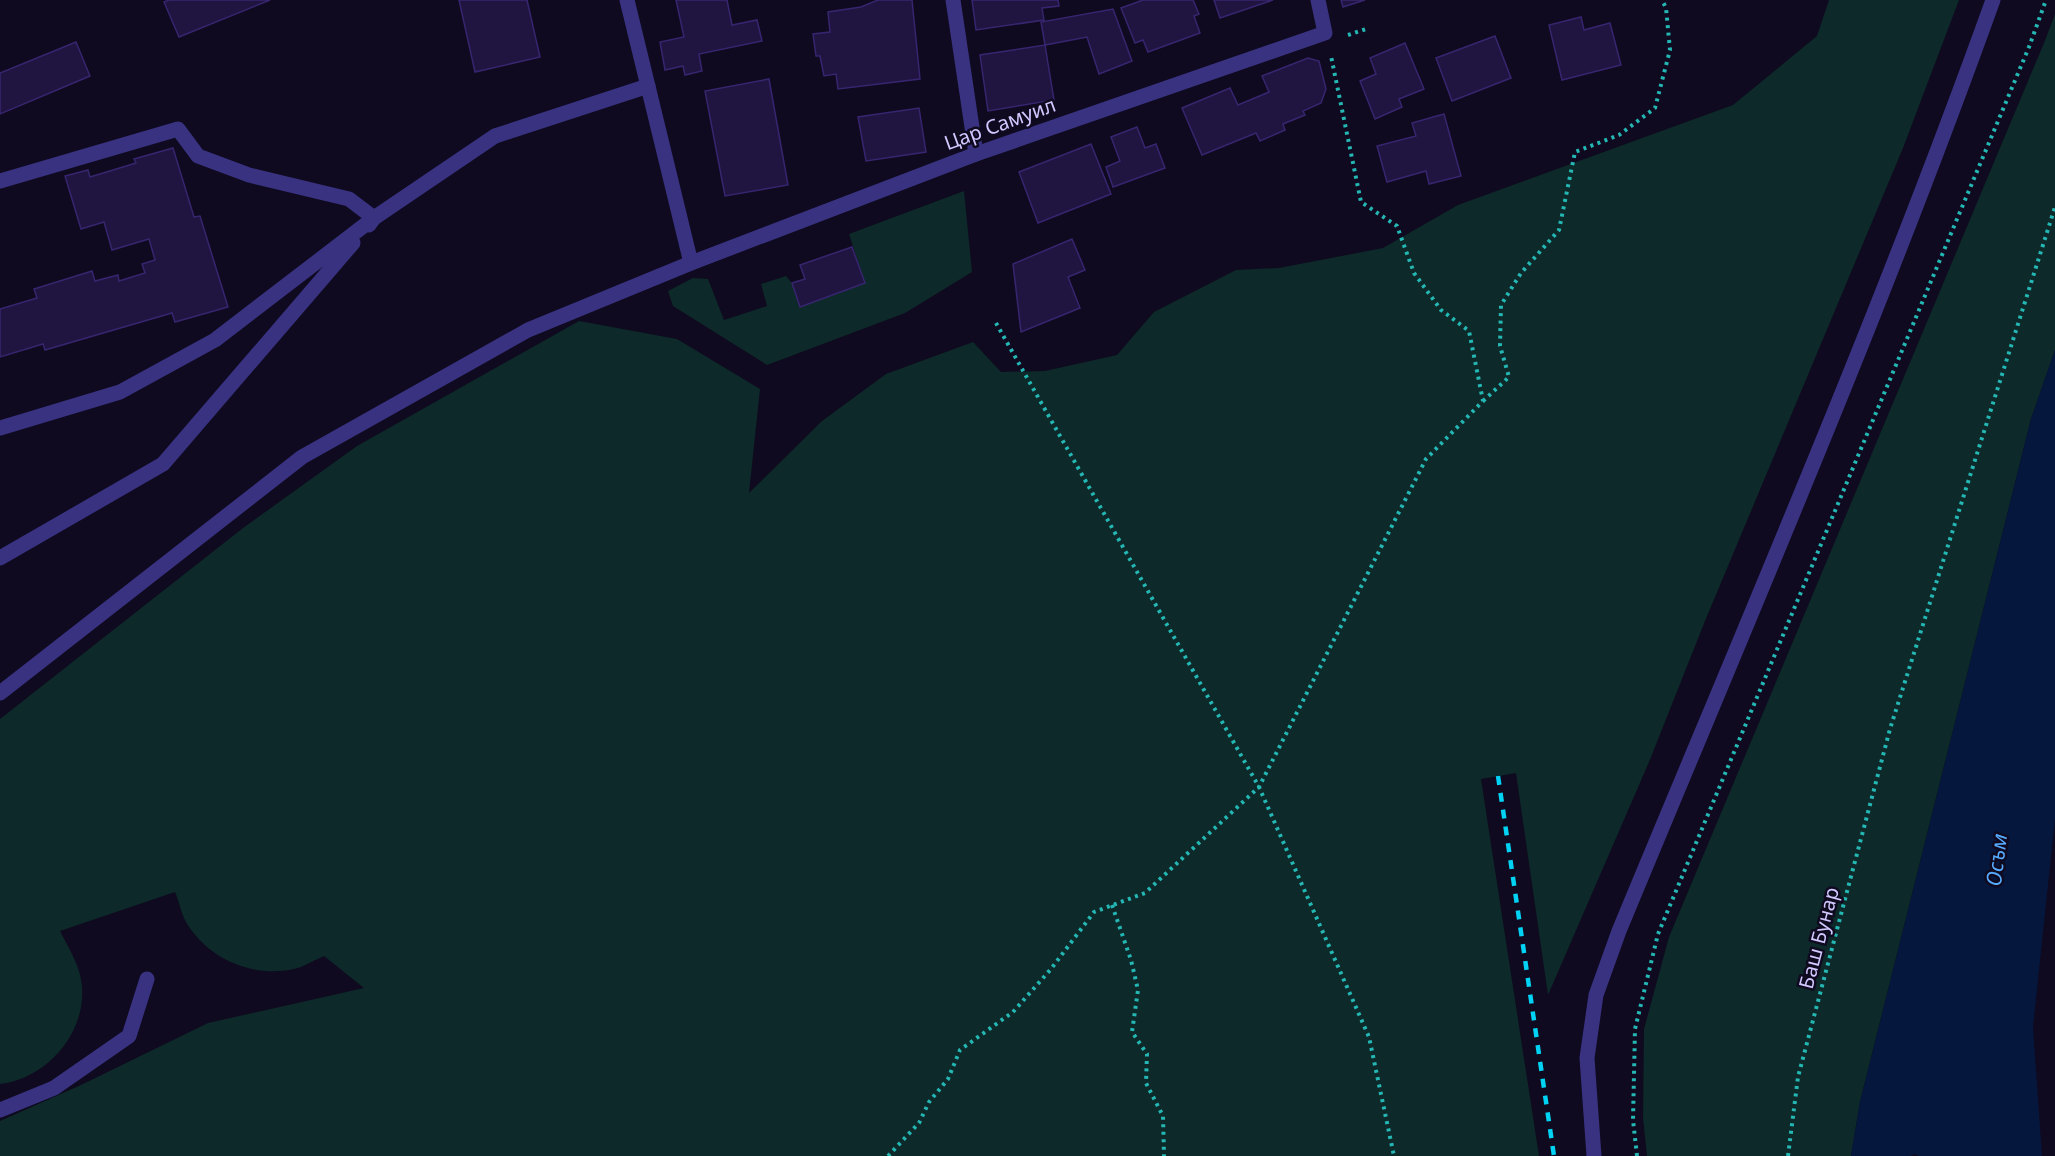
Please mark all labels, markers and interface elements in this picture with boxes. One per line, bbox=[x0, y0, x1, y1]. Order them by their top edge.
street label: Цар Самуил bbox=[940, 91, 1059, 156]
water label: Осъм bbox=[1979, 832, 2013, 888]
street label: Баш Бунар bbox=[1792, 884, 1845, 992]

